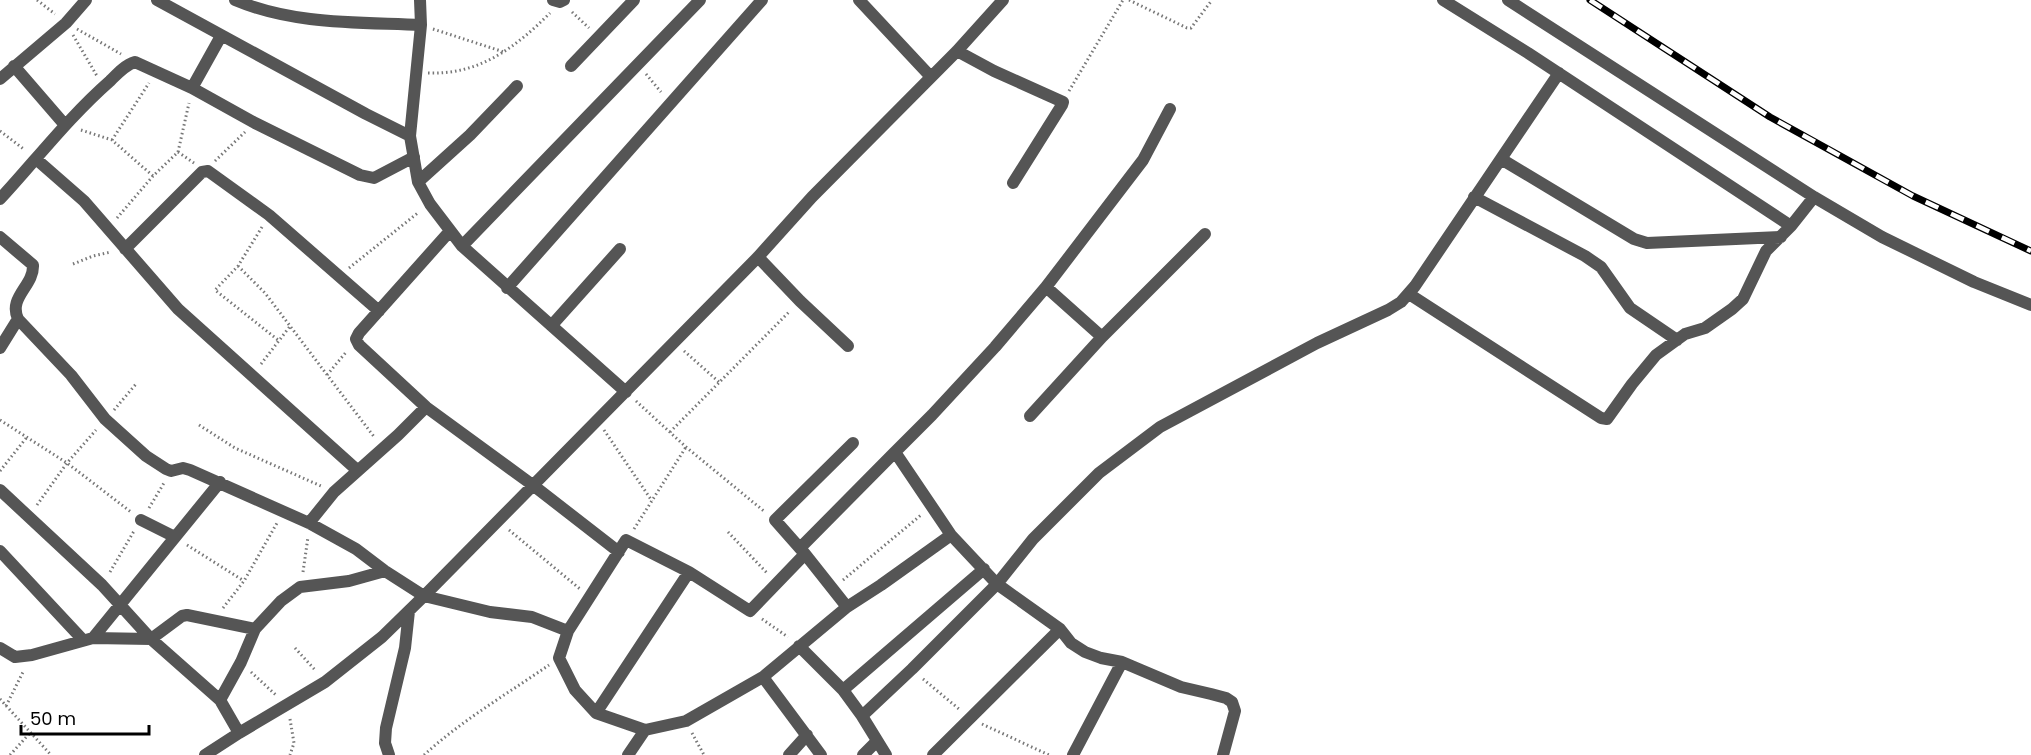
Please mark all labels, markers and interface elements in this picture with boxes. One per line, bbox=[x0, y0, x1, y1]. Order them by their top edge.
scale bar bbox=[21, 698, 148, 736]
text: 50 m bbox=[30, 706, 76, 731]

